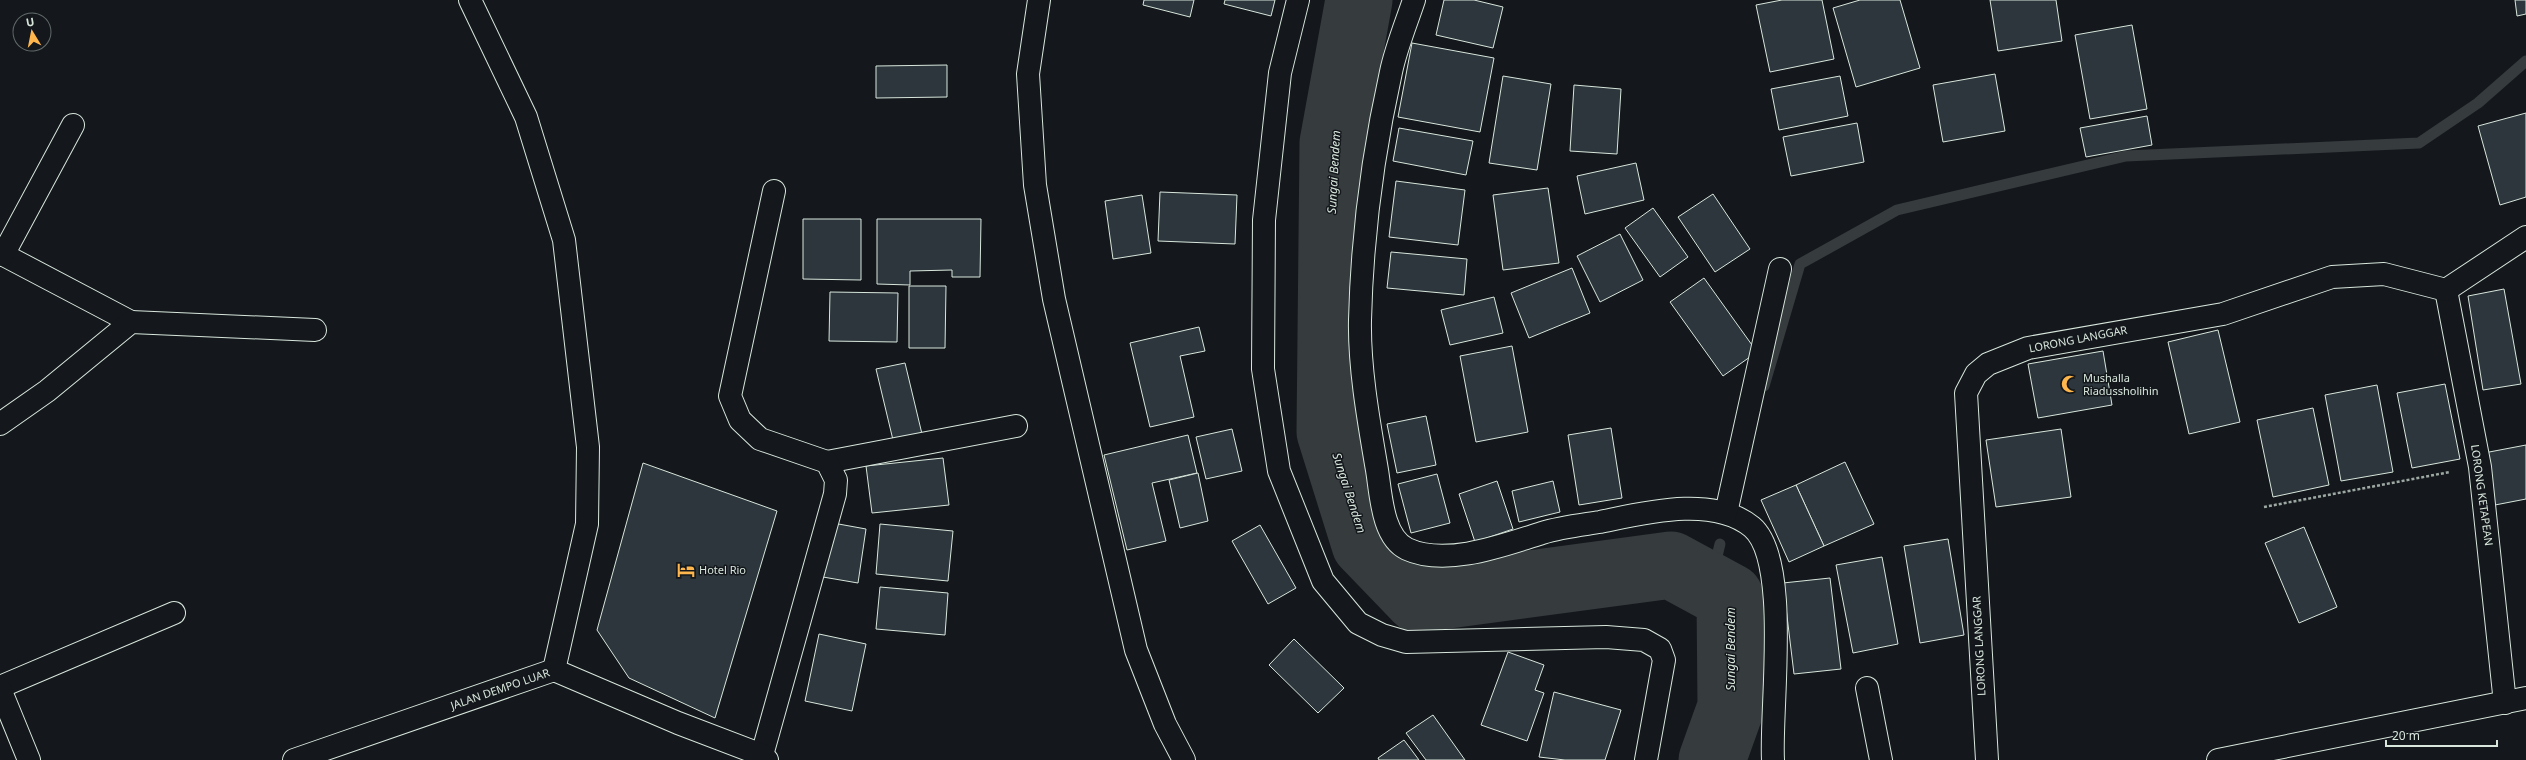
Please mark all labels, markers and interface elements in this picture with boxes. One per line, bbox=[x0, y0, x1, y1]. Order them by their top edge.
north arrow bbox=[12, 12, 52, 52]
text: U bbox=[25, 14, 36, 30]
water label: Sungai Bendem bbox=[1323, 130, 1344, 214]
street label: LORONG LANGGAR bbox=[2027, 322, 2128, 355]
place label: Mushalla Riadussholihin bbox=[2083, 370, 2159, 398]
mosque icon: Mushalla Riadussholihin bbox=[2060, 374, 2080, 394]
street label: LORONG KETAPEAN bbox=[2468, 443, 2497, 547]
water label: Sungai Bendem bbox=[1328, 451, 1370, 535]
hotel icon: Hotel Rio bbox=[676, 560, 696, 580]
place label: Hotel Rio bbox=[699, 562, 746, 577]
street label: LORONG LANGGAR bbox=[1968, 596, 1989, 696]
water label: Sungai Bendem bbox=[1722, 607, 1739, 691]
street label: JALAN DEMPO LUAR bbox=[447, 664, 551, 713]
scale bar bbox=[2386, 722, 2497, 748]
text: 20 m bbox=[2392, 727, 2420, 744]

